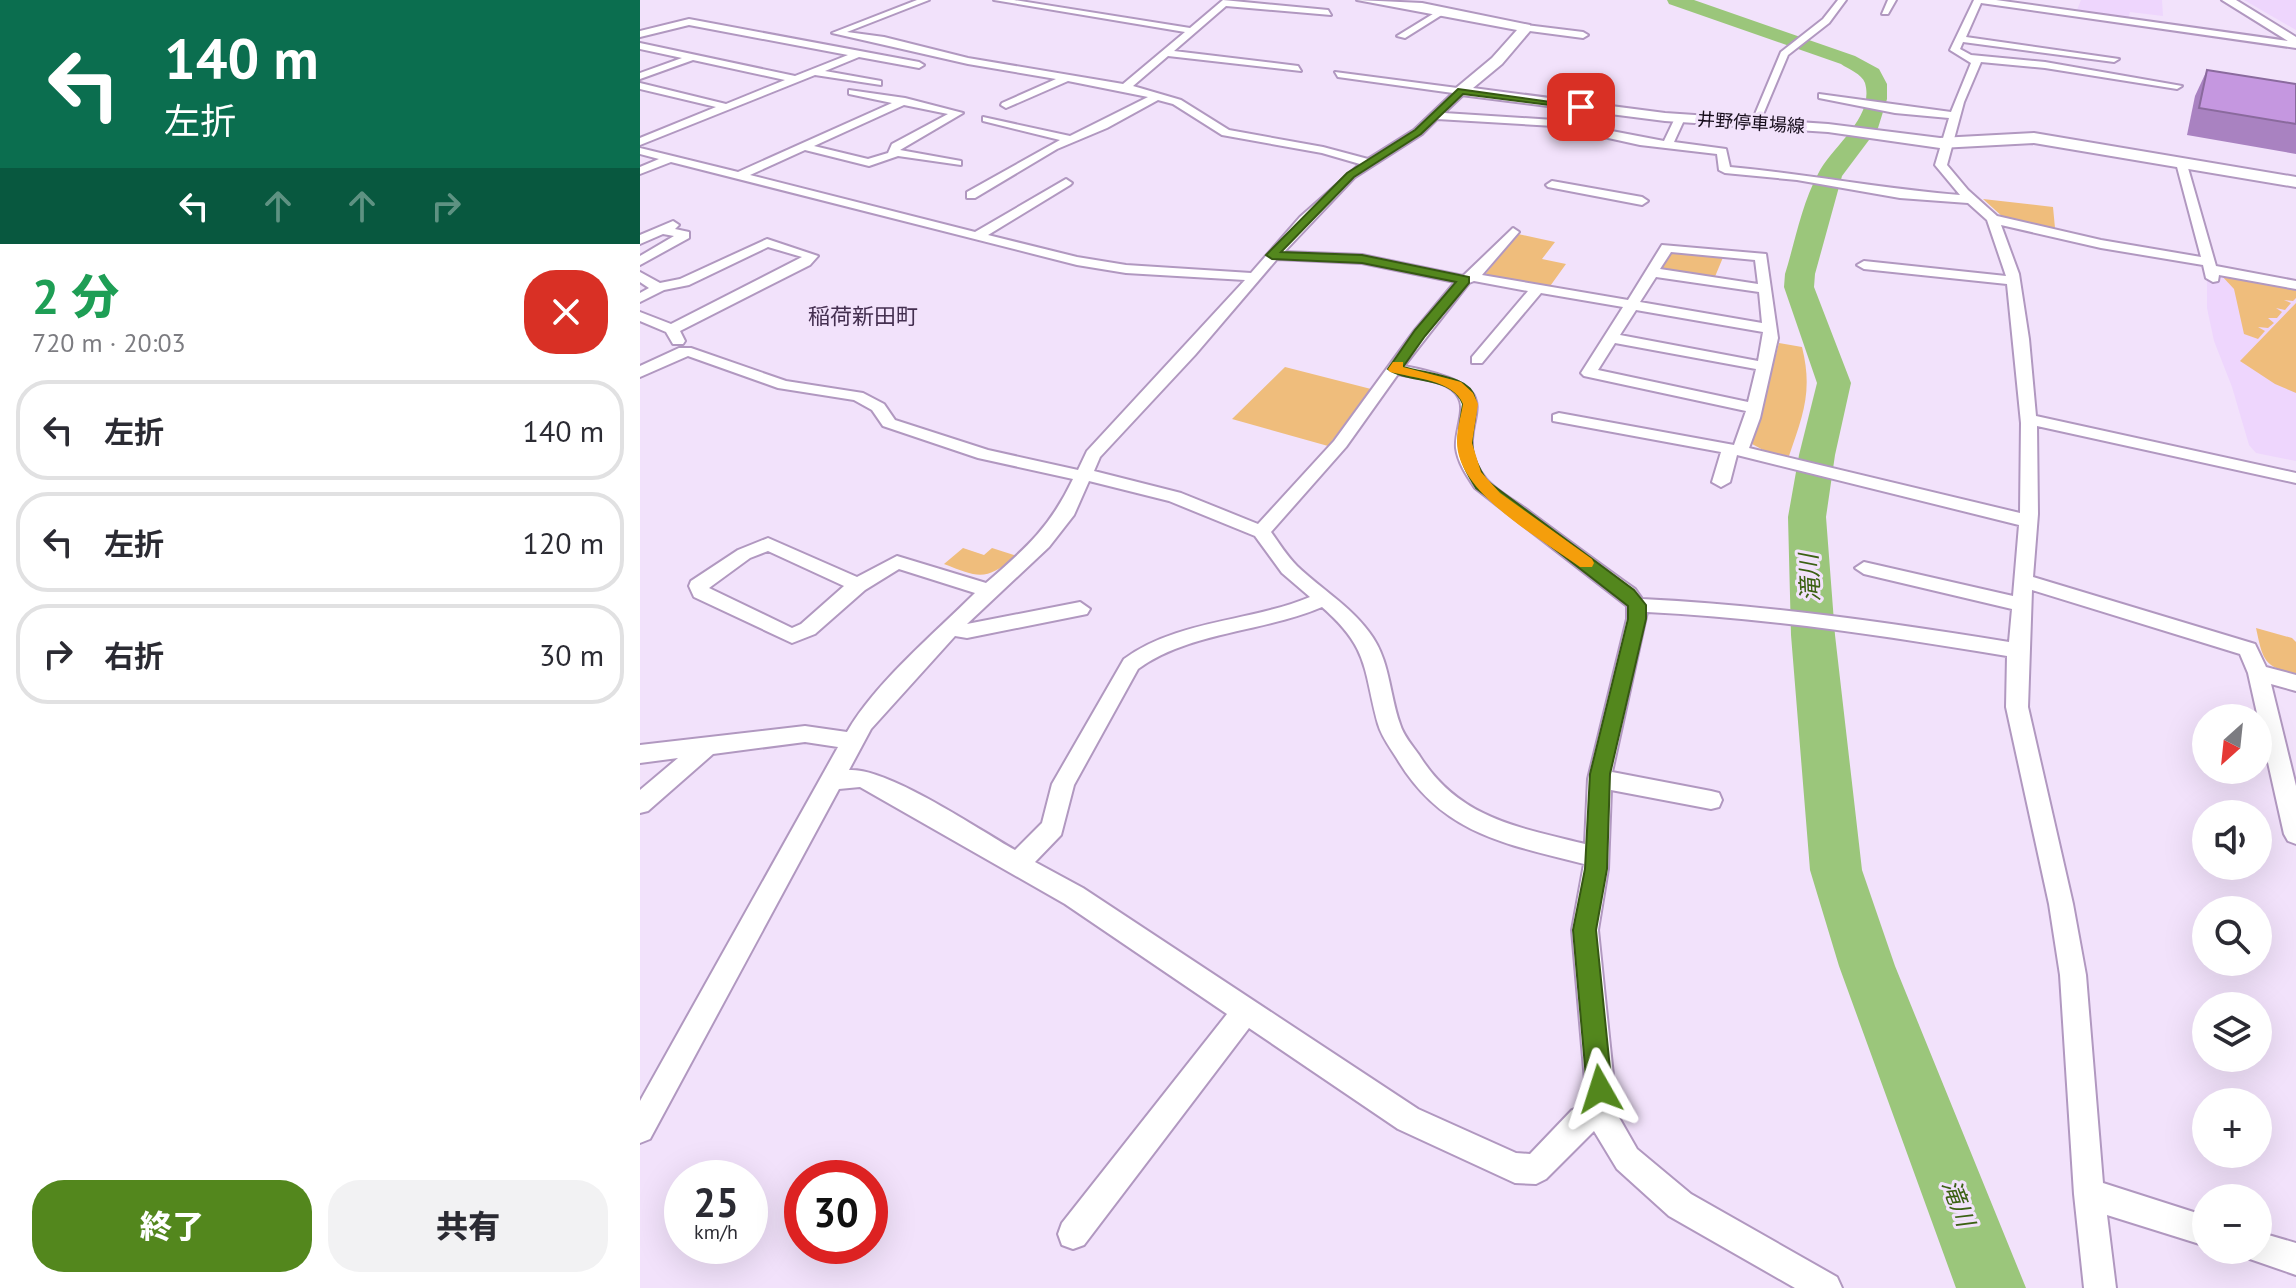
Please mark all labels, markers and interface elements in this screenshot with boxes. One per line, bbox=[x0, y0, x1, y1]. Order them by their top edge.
text: 140 m bbox=[164, 22, 319, 94]
icon: left bbox=[32, 32, 136, 136]
pin bbox=[1547, 73, 1615, 141]
icon: arrive bbox=[1559, 85, 1603, 129]
text: 左折 bbox=[164, 97, 236, 144]
street label: 井野停車場線 bbox=[1696, 107, 1806, 138]
icon: left bbox=[172, 184, 216, 228]
icon: ahead bbox=[256, 184, 300, 228]
icon: ahead bbox=[340, 184, 384, 228]
icon: right bbox=[424, 184, 468, 228]
text: 2 分 bbox=[32, 265, 119, 327]
button: close bbox=[524, 270, 608, 354]
district label: 稲荷新田町 bbox=[808, 302, 918, 330]
text: 720 m · 20:03 bbox=[32, 326, 186, 359]
icon: left bbox=[36, 408, 80, 452]
text: 140 m bbox=[523, 411, 604, 450]
text: 左折 bbox=[104, 412, 164, 451]
icon: left bbox=[36, 520, 80, 564]
text: 120 m bbox=[523, 523, 604, 562]
text: 左折 bbox=[104, 524, 164, 563]
water label: 滝川 bbox=[1793, 550, 1826, 603]
icon: right bbox=[36, 632, 80, 676]
text: 30 m bbox=[539, 635, 604, 674]
text: 右折 bbox=[104, 636, 164, 675]
north arrow bbox=[2192, 704, 2272, 784]
map controls bbox=[2192, 704, 2272, 1264]
button: sound bbox=[2192, 800, 2272, 880]
button: search bbox=[2192, 896, 2272, 976]
button: layers bbox=[2192, 992, 2272, 1072]
position arrow bbox=[1558, 1047, 1642, 1131]
button: + bbox=[2192, 1088, 2272, 1168]
speed limit sign: 30 bbox=[784, 1160, 888, 1264]
water label: 滝川 bbox=[1935, 1175, 1983, 1234]
text: 25 bbox=[693, 1176, 739, 1228]
button: 終了 bbox=[32, 1180, 312, 1272]
button: 共有 bbox=[328, 1180, 608, 1272]
button: − bbox=[2192, 1184, 2272, 1264]
text: km/h bbox=[694, 1219, 738, 1245]

